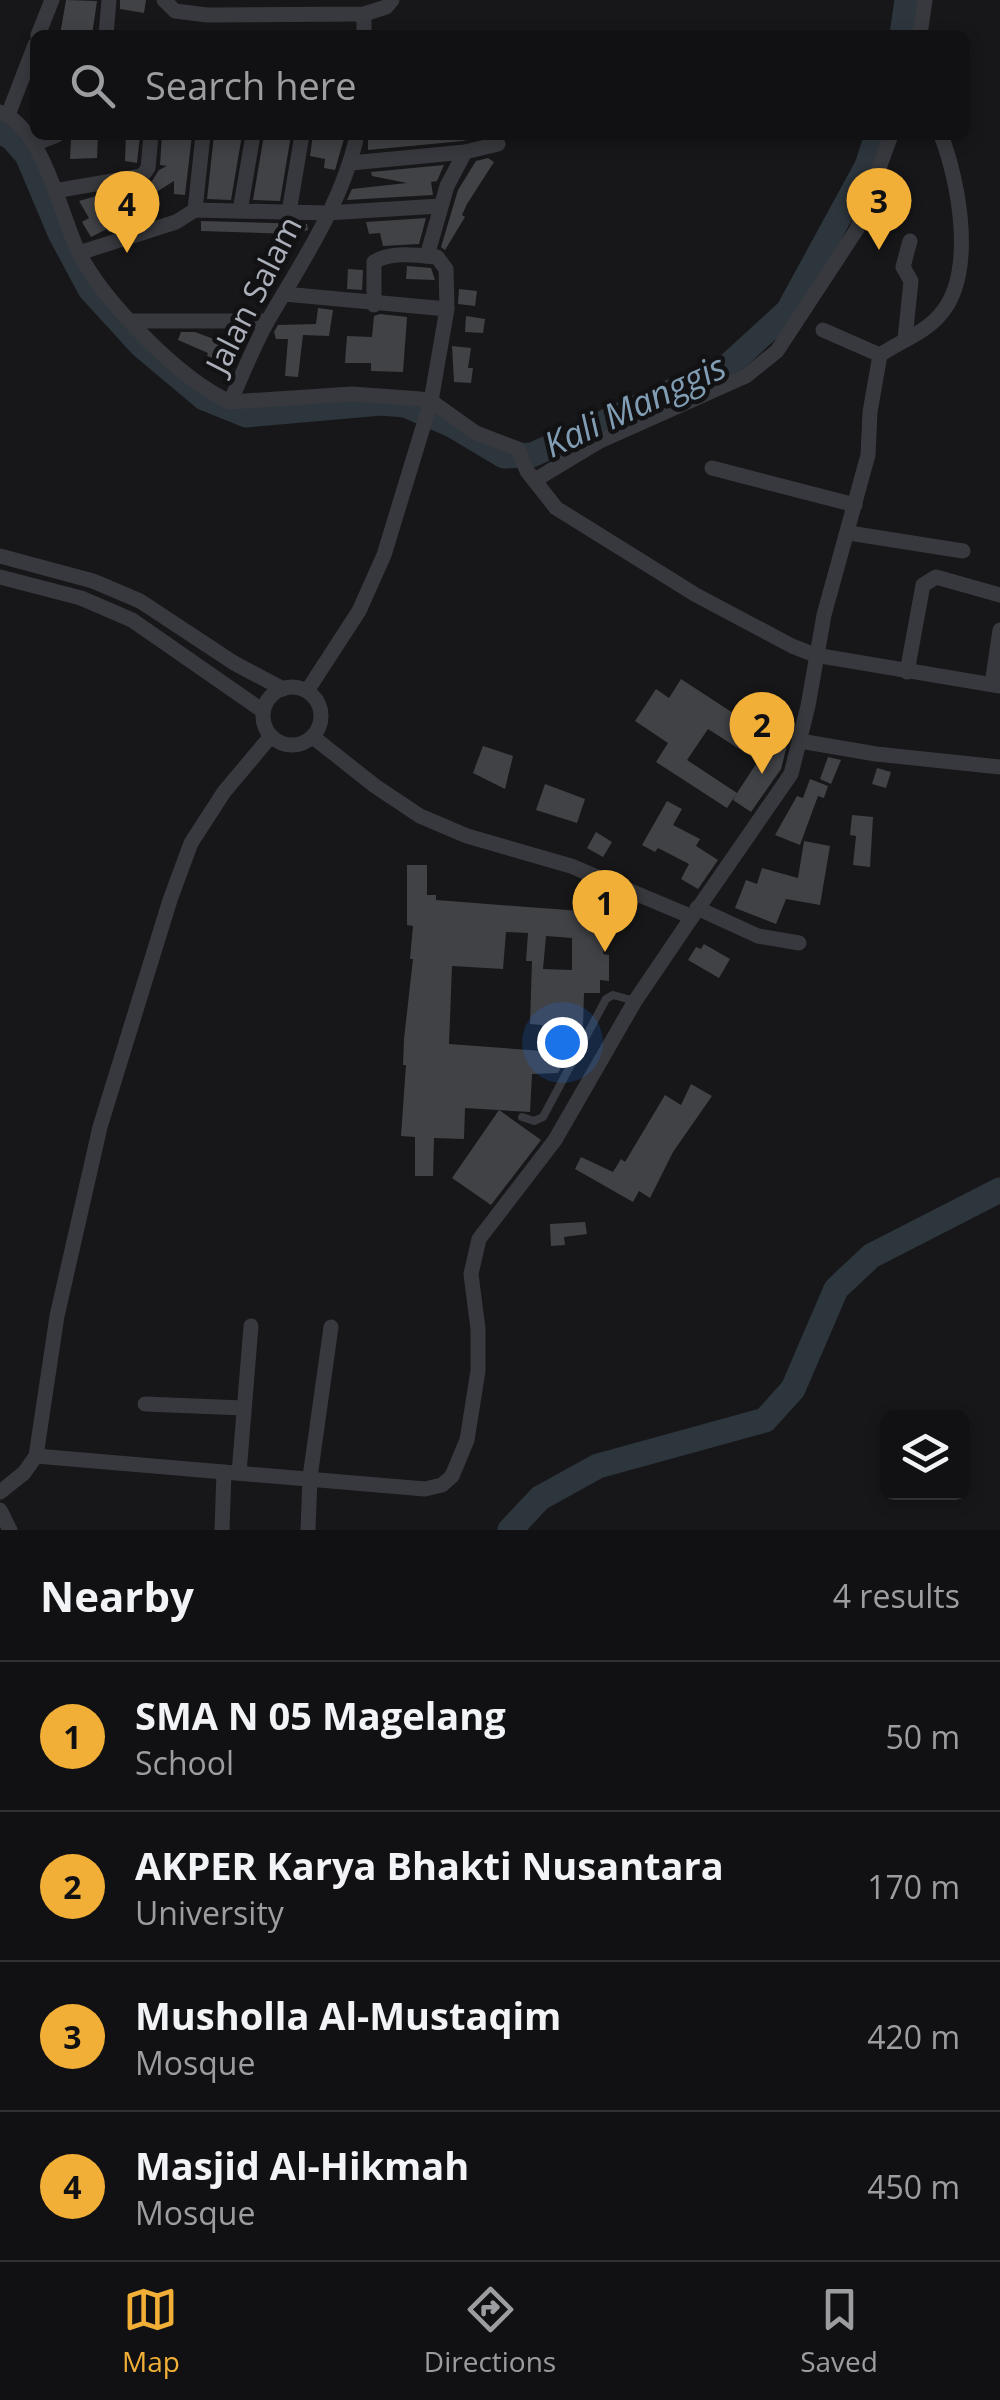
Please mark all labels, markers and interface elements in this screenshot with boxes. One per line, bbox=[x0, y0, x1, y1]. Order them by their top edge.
search box bbox=[30, 30, 970, 140]
icon: search bbox=[65, 58, 120, 113]
text: Search here bbox=[145, 59, 357, 111]
pin: 3 bbox=[846, 168, 912, 250]
pin: 4 bbox=[94, 170, 160, 253]
street label: Jalan Salam bbox=[193, 208, 311, 383]
water label: Kali Manggis bbox=[536, 342, 733, 467]
pin: 2 bbox=[730, 692, 794, 774]
pin: 1 bbox=[572, 870, 638, 952]
your location bbox=[537, 1017, 588, 1068]
map controls bbox=[880, 1410, 970, 1500]
button: layers bbox=[880, 1410, 970, 1500]
text: Nearby bbox=[40, 1567, 194, 1624]
text: 4 results bbox=[833, 1574, 960, 1617]
text: SMA N 05 Magelang bbox=[135, 1689, 506, 1741]
text: 1 bbox=[63, 1715, 82, 1758]
text: 50 m bbox=[885, 1715, 960, 1758]
text: School bbox=[135, 1741, 234, 1784]
text: AKPER Karya Bhakti Nusantara bbox=[135, 1839, 724, 1891]
text: 2 bbox=[63, 1865, 82, 1908]
text: 170 m bbox=[867, 1865, 960, 1908]
text: University bbox=[135, 1891, 284, 1934]
text: Musholla Al-Mustaqim bbox=[135, 1989, 561, 2041]
text: 3 bbox=[63, 2015, 82, 2058]
text: 420 m bbox=[867, 2015, 960, 2058]
text: Mosque bbox=[135, 2041, 255, 2084]
text: Masjid Al-Hikmah bbox=[135, 2139, 469, 2191]
text: 4 bbox=[63, 2165, 82, 2208]
text: 450 m bbox=[867, 2165, 960, 2208]
text: Mosque bbox=[135, 2191, 255, 2234]
tab: Map bbox=[122, 2282, 180, 2380]
tab: Directions bbox=[424, 2282, 556, 2380]
tab: Saved bbox=[800, 2282, 878, 2380]

